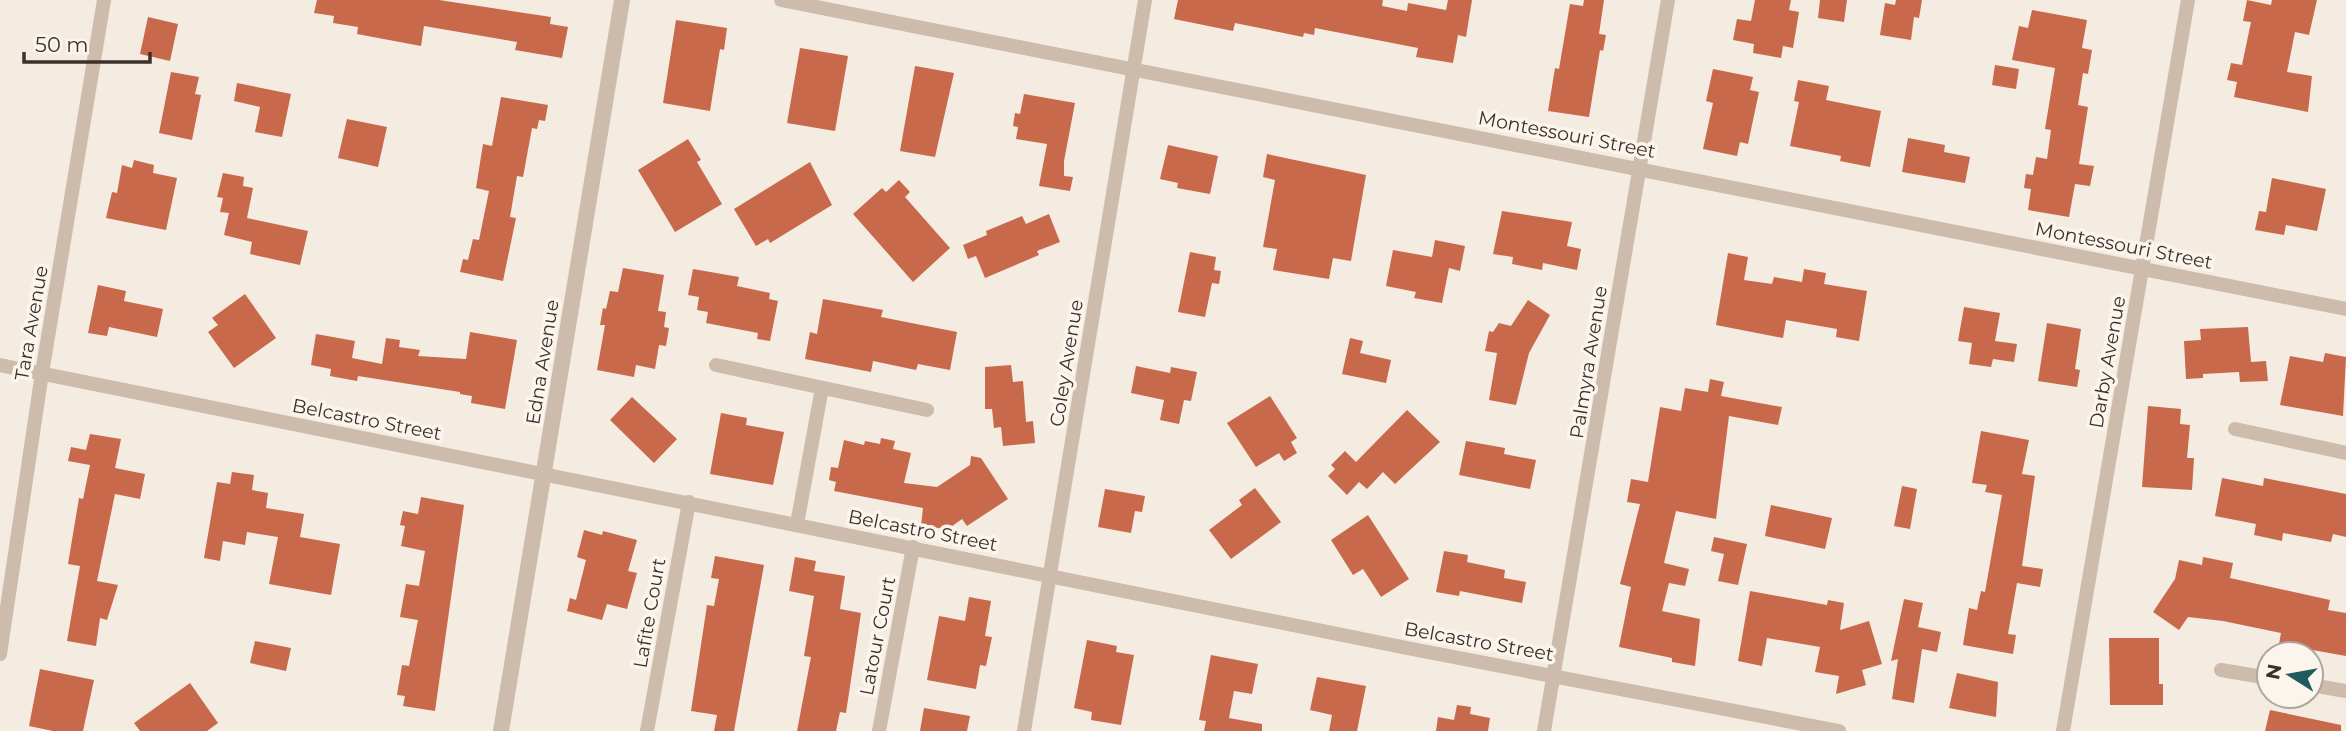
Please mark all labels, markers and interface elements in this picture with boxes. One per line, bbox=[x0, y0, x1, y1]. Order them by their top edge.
scale bar bbox=[24, 21, 150, 65]
text: 50 m bbox=[35, 32, 89, 57]
street label: Montessouri Street bbox=[1476, 106, 1658, 163]
street label: Montessouri Street bbox=[2033, 217, 2215, 274]
street label: Tara Avenue bbox=[10, 264, 53, 382]
street label: Palmyra Avenue bbox=[1565, 284, 1612, 440]
street label: Darby Avenue bbox=[2085, 294, 2130, 430]
street label: Edna Avenue bbox=[521, 298, 564, 426]
street label: Coley Avenue bbox=[1045, 298, 1088, 428]
street label: Belcastro Street bbox=[290, 394, 444, 445]
street label: Belcastro Street bbox=[846, 505, 1000, 556]
street label: Lafite Court bbox=[629, 556, 671, 670]
street label: Latour Court bbox=[855, 575, 900, 697]
street label: Belcastro Street bbox=[1402, 617, 1556, 666]
north arrow bbox=[2255, 640, 2325, 710]
text: N bbox=[2261, 662, 2287, 682]

